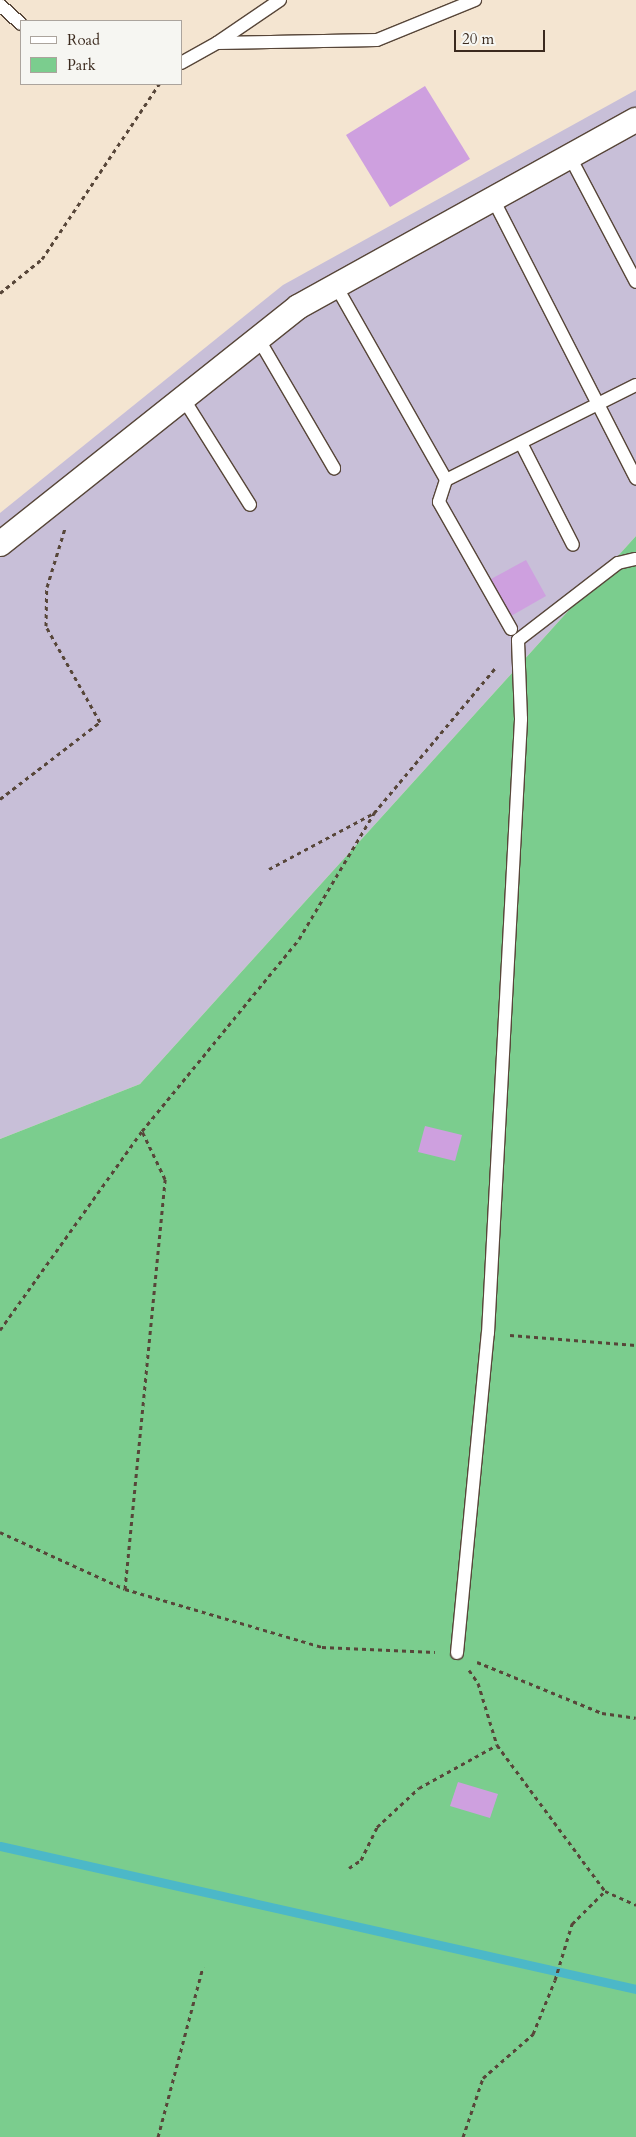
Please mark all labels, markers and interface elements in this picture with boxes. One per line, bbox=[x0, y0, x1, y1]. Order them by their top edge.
legend bbox=[20, 20, 182, 85]
scale bar bbox=[456, 20, 547, 52]
text: 20 m bbox=[462, 29, 494, 49]
text: Road bbox=[67, 30, 100, 50]
text: Park bbox=[67, 55, 96, 75]

